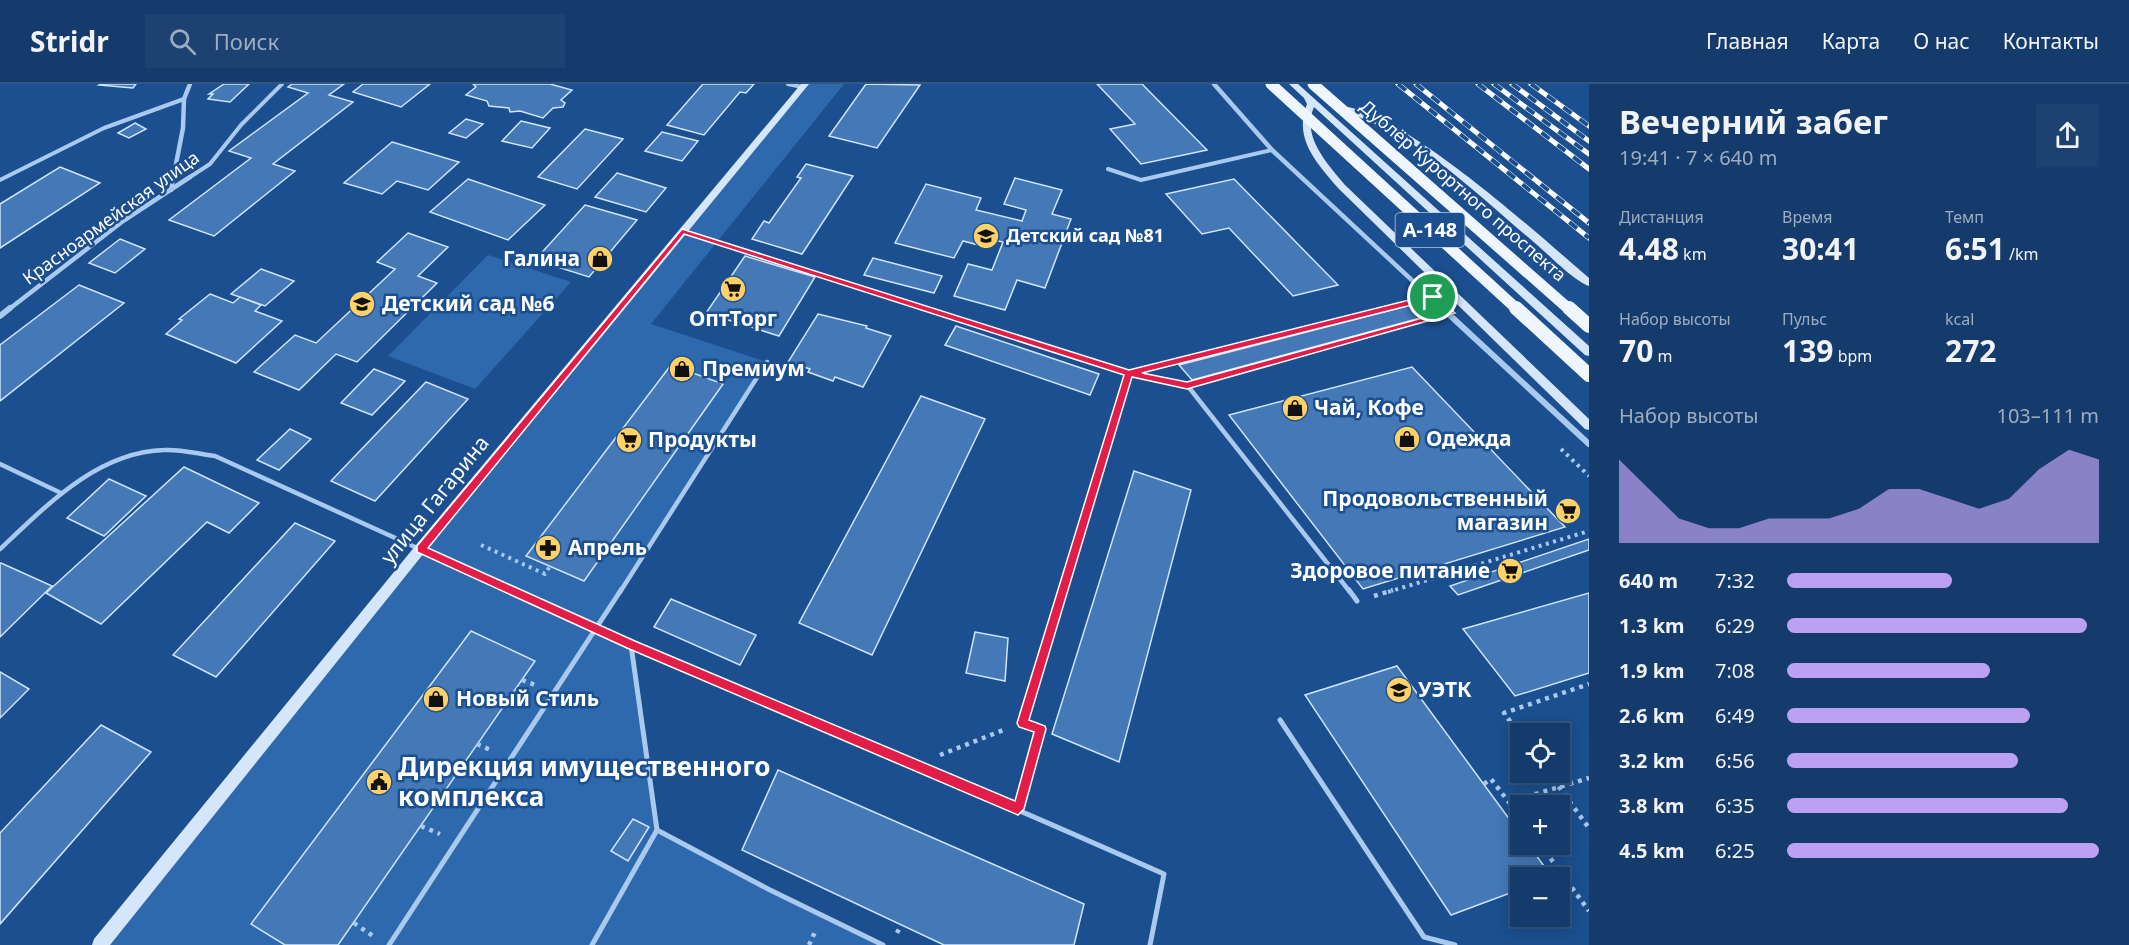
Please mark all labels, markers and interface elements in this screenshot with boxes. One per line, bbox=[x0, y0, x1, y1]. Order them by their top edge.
search box bbox=[145, 14, 565, 68]
text: Stridr bbox=[30, 22, 109, 60]
icon: search bbox=[166, 25, 199, 58]
text: Поиск bbox=[214, 26, 279, 56]
text: Главная bbox=[1706, 27, 1789, 55]
text: Карта bbox=[1822, 27, 1880, 55]
text: О нас bbox=[1913, 27, 1970, 55]
text: Контакты bbox=[2003, 27, 2099, 55]
street label: Дублёр Курортного проспекта bbox=[1356, 94, 1572, 286]
text: Вечерний забег bbox=[1619, 99, 1888, 144]
button: share bbox=[2036, 104, 2099, 167]
text: 19:41 · 7 × 640 m bbox=[1619, 144, 1777, 171]
street label: Красноармейская улица bbox=[17, 145, 204, 289]
text: Дистанция bbox=[1619, 206, 1704, 228]
text: Время bbox=[1782, 206, 1832, 228]
text: Темп bbox=[1945, 206, 1984, 228]
road number: А-148 bbox=[1396, 213, 1464, 247]
school or university icon: Детский сад №81 bbox=[971, 221, 1001, 251]
place label: Детский сад №81 bbox=[1006, 223, 1164, 247]
text: 4.48 bbox=[1619, 228, 1679, 269]
text: 30:41 bbox=[1782, 228, 1859, 269]
text: 6:51 bbox=[1945, 228, 2005, 269]
text: km bbox=[1679, 243, 1707, 265]
text: /km bbox=[2005, 243, 2039, 265]
place label: Галина bbox=[503, 244, 580, 272]
shop icon: Галина bbox=[585, 244, 615, 274]
pin bbox=[1407, 271, 1458, 322]
supermarket icon: ОптТорг bbox=[718, 274, 748, 304]
icon: arrive bbox=[1416, 280, 1449, 313]
school or university icon: Детский сад №6 bbox=[347, 289, 377, 319]
place label: Детский сад №6 bbox=[382, 289, 554, 317]
place label: ОптТорг bbox=[689, 304, 777, 332]
text: Набор высоты bbox=[1619, 308, 1731, 330]
text: Пульс bbox=[1782, 308, 1827, 330]
text: kcal bbox=[1945, 308, 1974, 330]
text: 70 bbox=[1619, 330, 1653, 371]
text: 139 bbox=[1782, 330, 1833, 371]
text: 272 bbox=[1945, 330, 1996, 371]
text: m bbox=[1653, 345, 1672, 367]
text: bpm bbox=[1833, 345, 1872, 367]
shop icon: Премиум bbox=[667, 354, 697, 384]
place label: Премиум bbox=[702, 354, 805, 382]
shop icon: Чай, Кофе bbox=[1280, 393, 1310, 423]
place label: Чай, Кофе bbox=[1314, 393, 1424, 421]
text: Набор высоты bbox=[1619, 402, 1758, 429]
text: 103–111 m bbox=[1996, 402, 2099, 429]
shop icon: Одежда bbox=[1392, 424, 1422, 454]
place label: Одежда bbox=[1426, 424, 1511, 452]
supermarket icon: Продукты bbox=[614, 425, 644, 455]
place label: Продукты bbox=[648, 425, 757, 453]
street label: улица Гагарина bbox=[374, 429, 495, 569]
place label: Продовольственный магазин bbox=[1322, 484, 1548, 536]
supermarket icon: Продовольственный магазин bbox=[1553, 496, 1583, 526]
pharmacy icon: Апрель bbox=[533, 533, 563, 563]
place label: Апрель bbox=[568, 533, 647, 561]
place label: Здоровое питание bbox=[1290, 556, 1490, 584]
supermarket icon: Здоровое питание bbox=[1495, 556, 1525, 586]
text: 640 m bbox=[1619, 567, 1678, 594]
text: 7:32 bbox=[1715, 567, 1755, 594]
text: 1.3 km bbox=[1619, 612, 1685, 639]
text: 6:29 bbox=[1715, 612, 1755, 639]
text: 1.9 km bbox=[1619, 657, 1685, 684]
text: 7:08 bbox=[1715, 657, 1755, 684]
school or university icon: УЭТК bbox=[1384, 675, 1414, 705]
place label: УЭТК bbox=[1418, 675, 1472, 703]
shop icon: Новый Стиль bbox=[421, 684, 451, 714]
place label: Новый Стиль bbox=[456, 684, 599, 712]
text: 2.6 km bbox=[1619, 702, 1685, 729]
text: 6:49 bbox=[1715, 702, 1755, 729]
map controls bbox=[1510, 723, 1570, 927]
button: locate bbox=[1510, 723, 1570, 783]
text: 3.2 km bbox=[1619, 747, 1685, 774]
text: 6:56 bbox=[1715, 747, 1755, 774]
place label: Дирекция имущественного комплекса bbox=[398, 748, 770, 814]
public building icon: Дирекция имущественного комплекса bbox=[364, 767, 394, 797]
text: 3.8 km bbox=[1619, 792, 1685, 819]
text: 6:35 bbox=[1715, 792, 1755, 819]
button: + bbox=[1510, 795, 1570, 855]
text: 4.5 km bbox=[1619, 837, 1685, 864]
text: 6:25 bbox=[1715, 837, 1755, 864]
button: − bbox=[1510, 867, 1570, 927]

